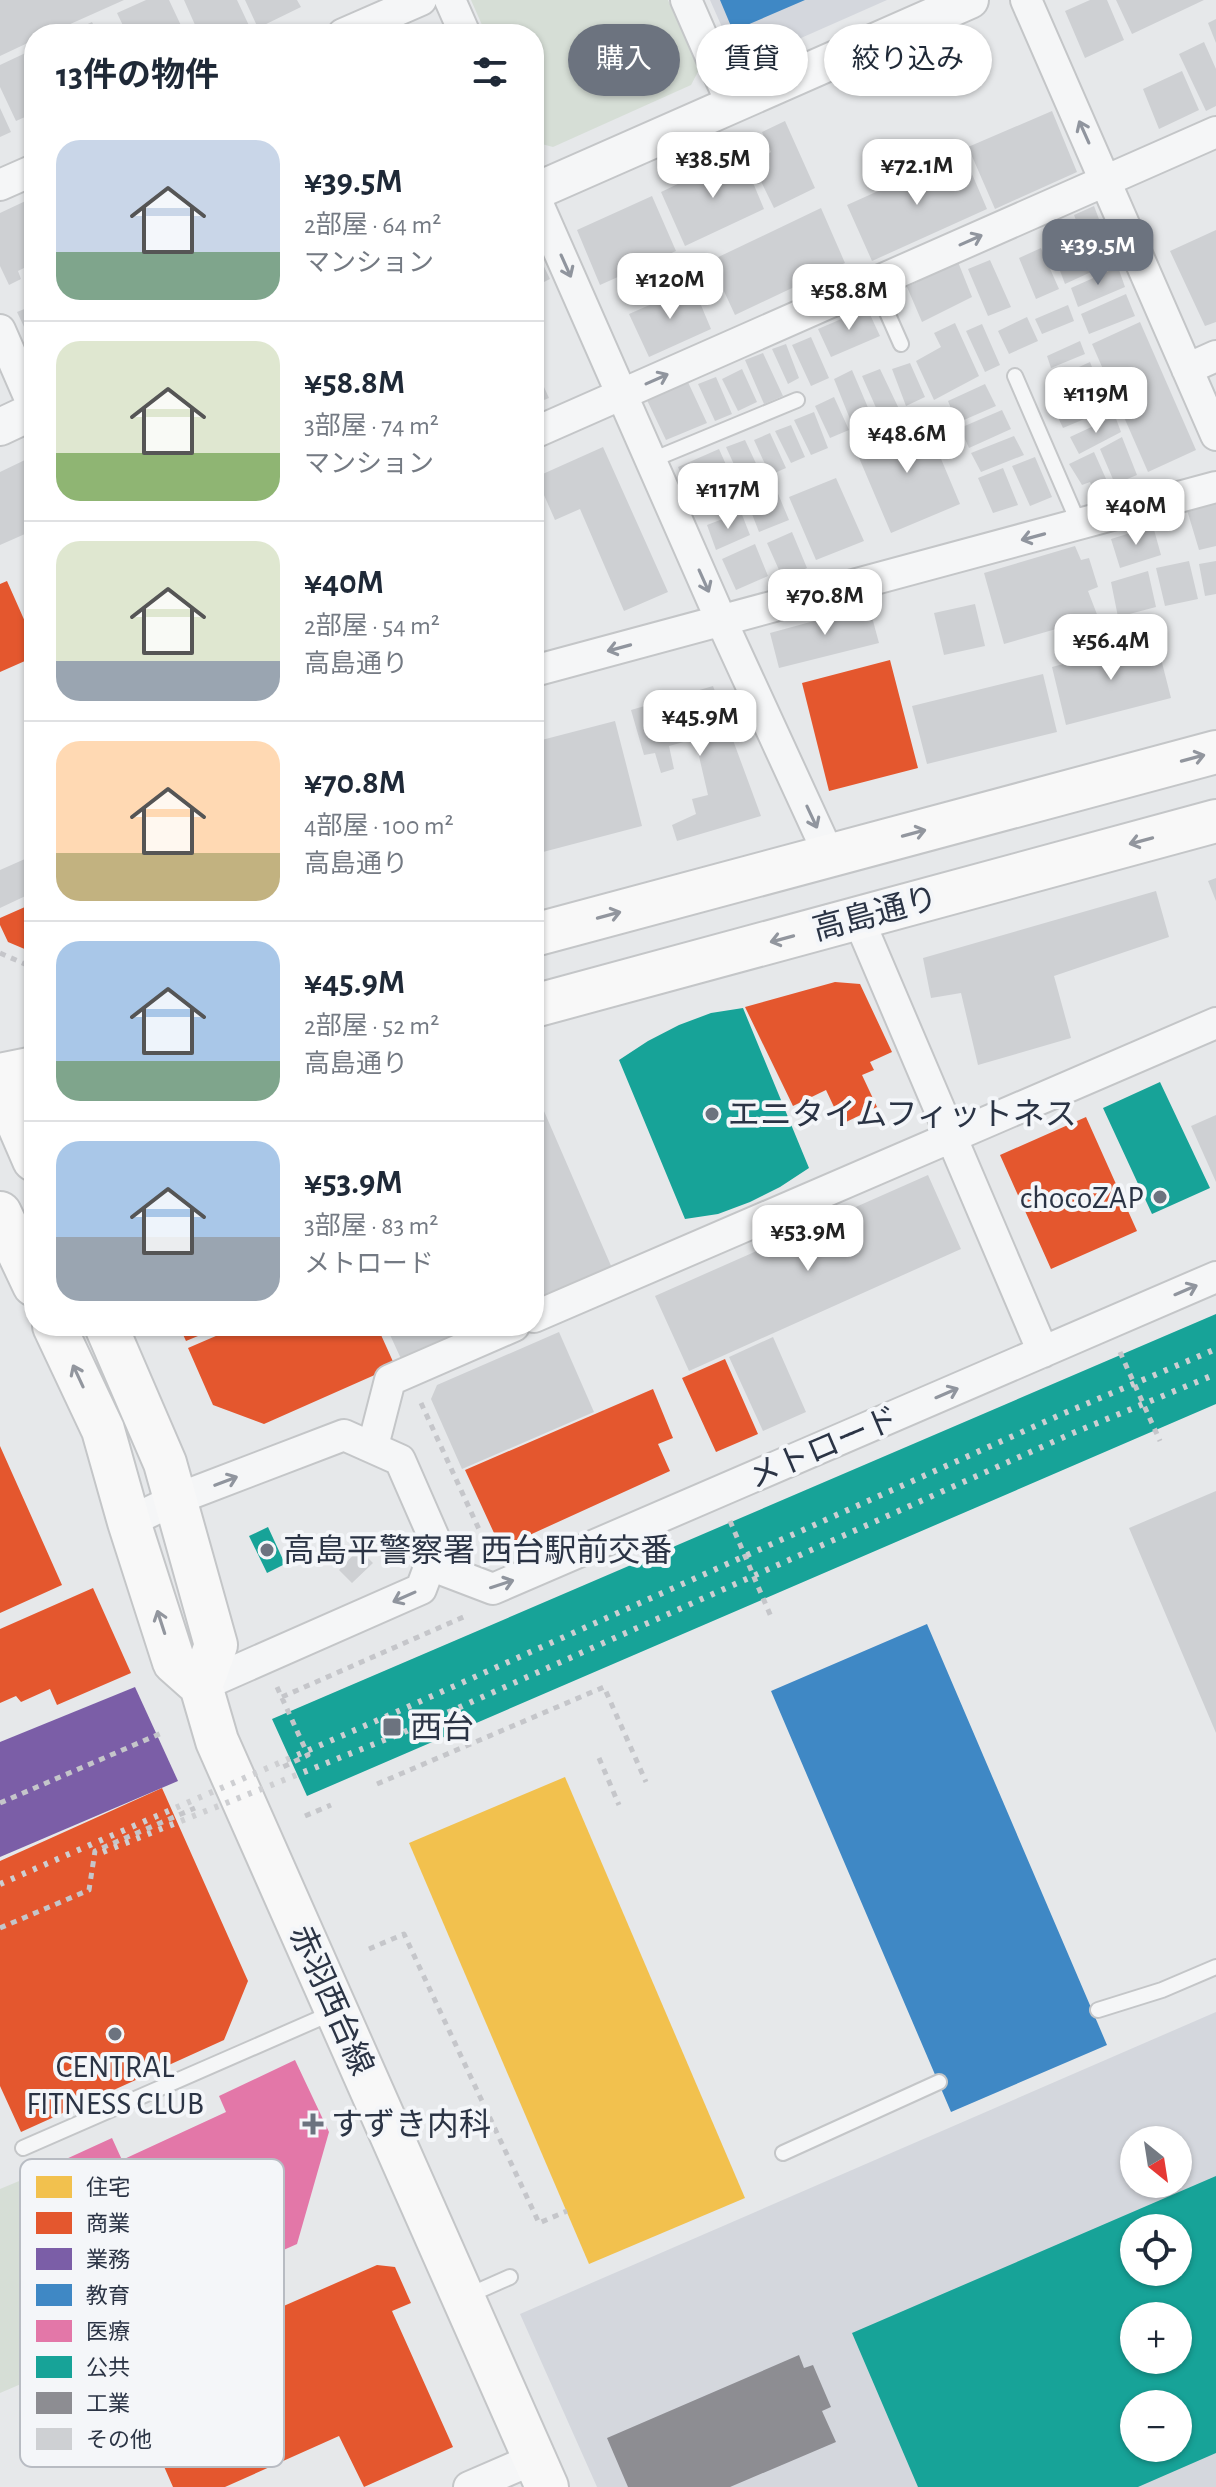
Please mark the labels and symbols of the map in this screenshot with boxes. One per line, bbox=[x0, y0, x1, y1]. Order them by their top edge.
one-way arrow bbox=[1076, 120, 1091, 144]
pin: ¥38.5M bbox=[648, 132, 778, 200]
pin: ¥72.1M bbox=[852, 139, 982, 207]
pin: ¥39.5M bbox=[1033, 219, 1163, 287]
one-way arrow bbox=[959, 232, 983, 247]
one-way arrow bbox=[559, 253, 574, 278]
pin: ¥120M bbox=[614, 253, 726, 321]
pin: ¥58.8M bbox=[784, 264, 914, 332]
pin: ¥119M bbox=[1040, 367, 1152, 435]
one-way arrow bbox=[644, 371, 668, 386]
pin: ¥48.6M bbox=[842, 407, 972, 475]
pin: ¥117M bbox=[672, 463, 784, 531]
pin: ¥40M bbox=[1089, 479, 1183, 547]
one-way arrow bbox=[1020, 530, 1046, 545]
one-way arrow bbox=[698, 568, 713, 593]
pin: ¥70.8M bbox=[760, 569, 890, 637]
pin: ¥56.4M bbox=[1046, 614, 1176, 682]
one-way arrow bbox=[607, 641, 633, 656]
pin: ¥45.9M bbox=[635, 690, 765, 758]
one-way arrow bbox=[1179, 750, 1205, 765]
one-way arrow bbox=[805, 805, 820, 829]
one-way arrow bbox=[901, 824, 927, 839]
one-way arrow bbox=[1128, 835, 1154, 850]
street label: 高島通り bbox=[809, 880, 941, 946]
one-way arrow bbox=[596, 907, 622, 922]
one-way arrow bbox=[769, 932, 795, 947]
place label: エニタイムフィットネス bbox=[728, 1099, 1077, 1131]
marker: エニタイムフィットネス bbox=[703, 1105, 721, 1123]
place label: chocoZAP bbox=[1020, 1182, 1144, 1214]
marker: chocoZAP bbox=[1151, 1188, 1169, 1206]
pin: ¥53.9M bbox=[743, 1205, 873, 1273]
one-way arrow bbox=[1173, 1282, 1197, 1297]
one-way arrow bbox=[70, 1365, 85, 1389]
one-way arrow bbox=[934, 1385, 959, 1400]
street label: メトロード bbox=[743, 1402, 903, 1494]
one-way arrow bbox=[214, 1473, 238, 1487]
place label: 高島平警察署 西台駅前交番 bbox=[283, 1533, 672, 1567]
marker: 高島平警察署 西台駅前交番 bbox=[258, 1541, 276, 1559]
one-way arrow bbox=[489, 1575, 514, 1590]
one-way arrow bbox=[392, 1590, 417, 1605]
one-way arrow bbox=[153, 1609, 168, 1634]
place label: 西台 bbox=[410, 1711, 474, 1744]
marker: 西台 bbox=[381, 1716, 403, 1738]
street label: 赤羽西台線 bbox=[284, 1920, 380, 2080]
marker: CENTRAL FITNESS CLUB bbox=[106, 2025, 124, 2043]
place label: CENTRAL FITNESS CLUB bbox=[26, 2051, 204, 2120]
place label: すずき内科 bbox=[331, 2108, 491, 2141]
marker: すずき内科 bbox=[302, 2113, 324, 2135]
north arrow bbox=[1120, 2126, 1192, 2198]
legend bbox=[20, 2159, 284, 2467]
text: 住宅 bbox=[86, 2176, 130, 2199]
text: 商業 bbox=[86, 2212, 130, 2235]
text: 業務 bbox=[86, 2248, 130, 2271]
text: 教育 bbox=[86, 2284, 130, 2307]
text: 医療 bbox=[86, 2320, 130, 2343]
text: 公共 bbox=[86, 2356, 130, 2379]
text: 工業 bbox=[86, 2392, 130, 2415]
text: その他 bbox=[86, 2428, 152, 2451]

